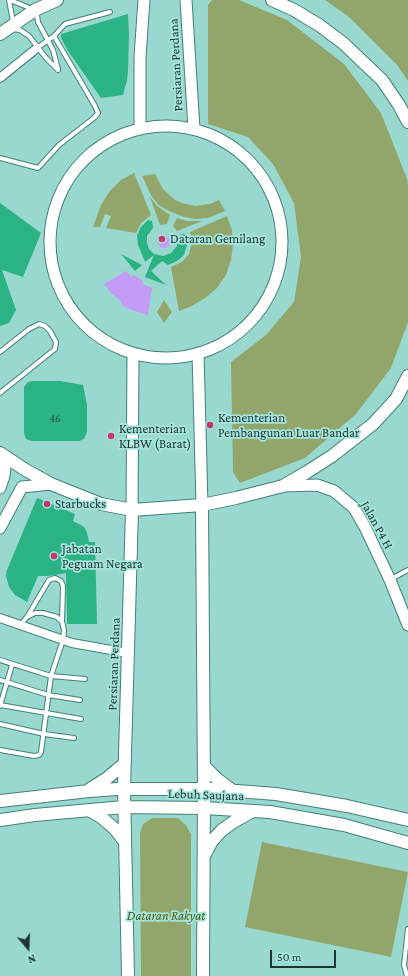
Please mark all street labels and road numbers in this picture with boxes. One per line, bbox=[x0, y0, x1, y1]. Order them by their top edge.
street label: Persiaran Perdana bbox=[166, 18, 186, 112]
street label: Jalan P4 H bbox=[357, 498, 397, 552]
street label: Persiaran Perdana bbox=[105, 617, 123, 711]
street label: Lebuh Saujana bbox=[168, 786, 244, 804]

